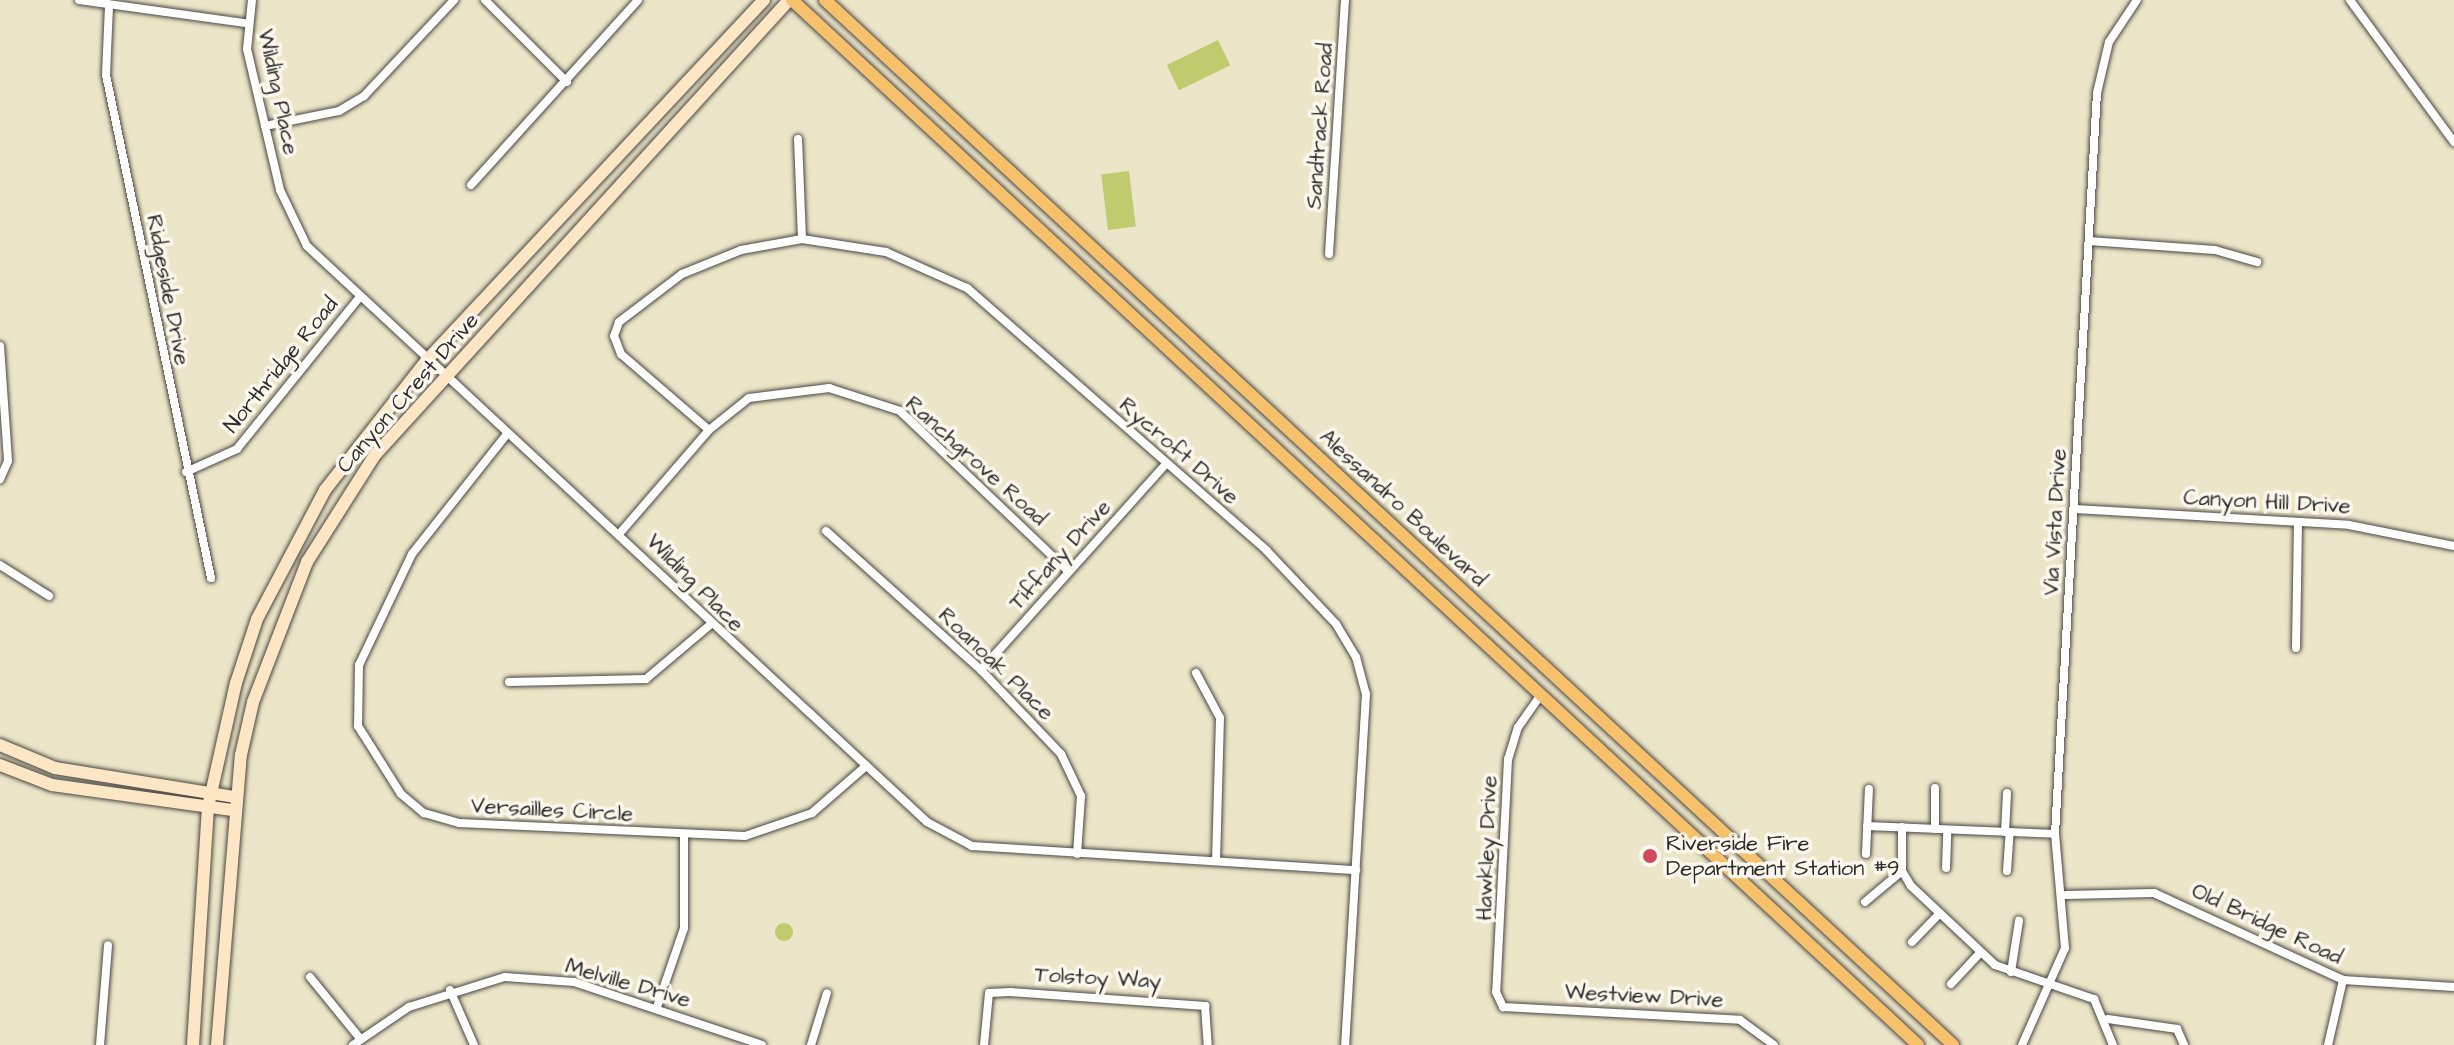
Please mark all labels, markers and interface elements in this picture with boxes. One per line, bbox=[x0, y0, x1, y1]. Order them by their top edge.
street label: Wilding Place bbox=[252, 27, 304, 157]
street label: Sandtrack Road bbox=[1301, 42, 1339, 210]
street label: Ridgeside Drive bbox=[140, 212, 196, 368]
street label: Northridge Road bbox=[218, 292, 344, 438]
street label: Canyon Crest Drive bbox=[331, 308, 485, 478]
street label: Ranchgrove Road bbox=[900, 391, 1052, 531]
street label: Rycroft Drive bbox=[1114, 392, 1244, 510]
street label: Alessandro Boulevard bbox=[1314, 424, 1492, 592]
street label: Via Vista Drive bbox=[2038, 448, 2072, 596]
street label: Canyon Hill Drive bbox=[2183, 484, 2351, 520]
street label: Tiffany Drive bbox=[1004, 494, 1116, 616]
street label: Wilding Place bbox=[641, 529, 749, 637]
street label: Roanoak Place bbox=[933, 602, 1059, 726]
street label: Hawkley Drive bbox=[1471, 775, 1503, 921]
street label: Versailles Circle bbox=[470, 793, 634, 827]
place label: Riverside Fire Department Station #9 bbox=[1666, 830, 1900, 882]
marker: Riverside Fire Department Station #9 bbox=[1641, 847, 1659, 865]
street label: Old Bridge Road bbox=[2187, 878, 2347, 970]
street label: Melville Drive bbox=[562, 953, 694, 1013]
street label: Tolstoy Way bbox=[1034, 962, 1162, 994]
street label: Westview Drive bbox=[1564, 979, 1724, 1013]

